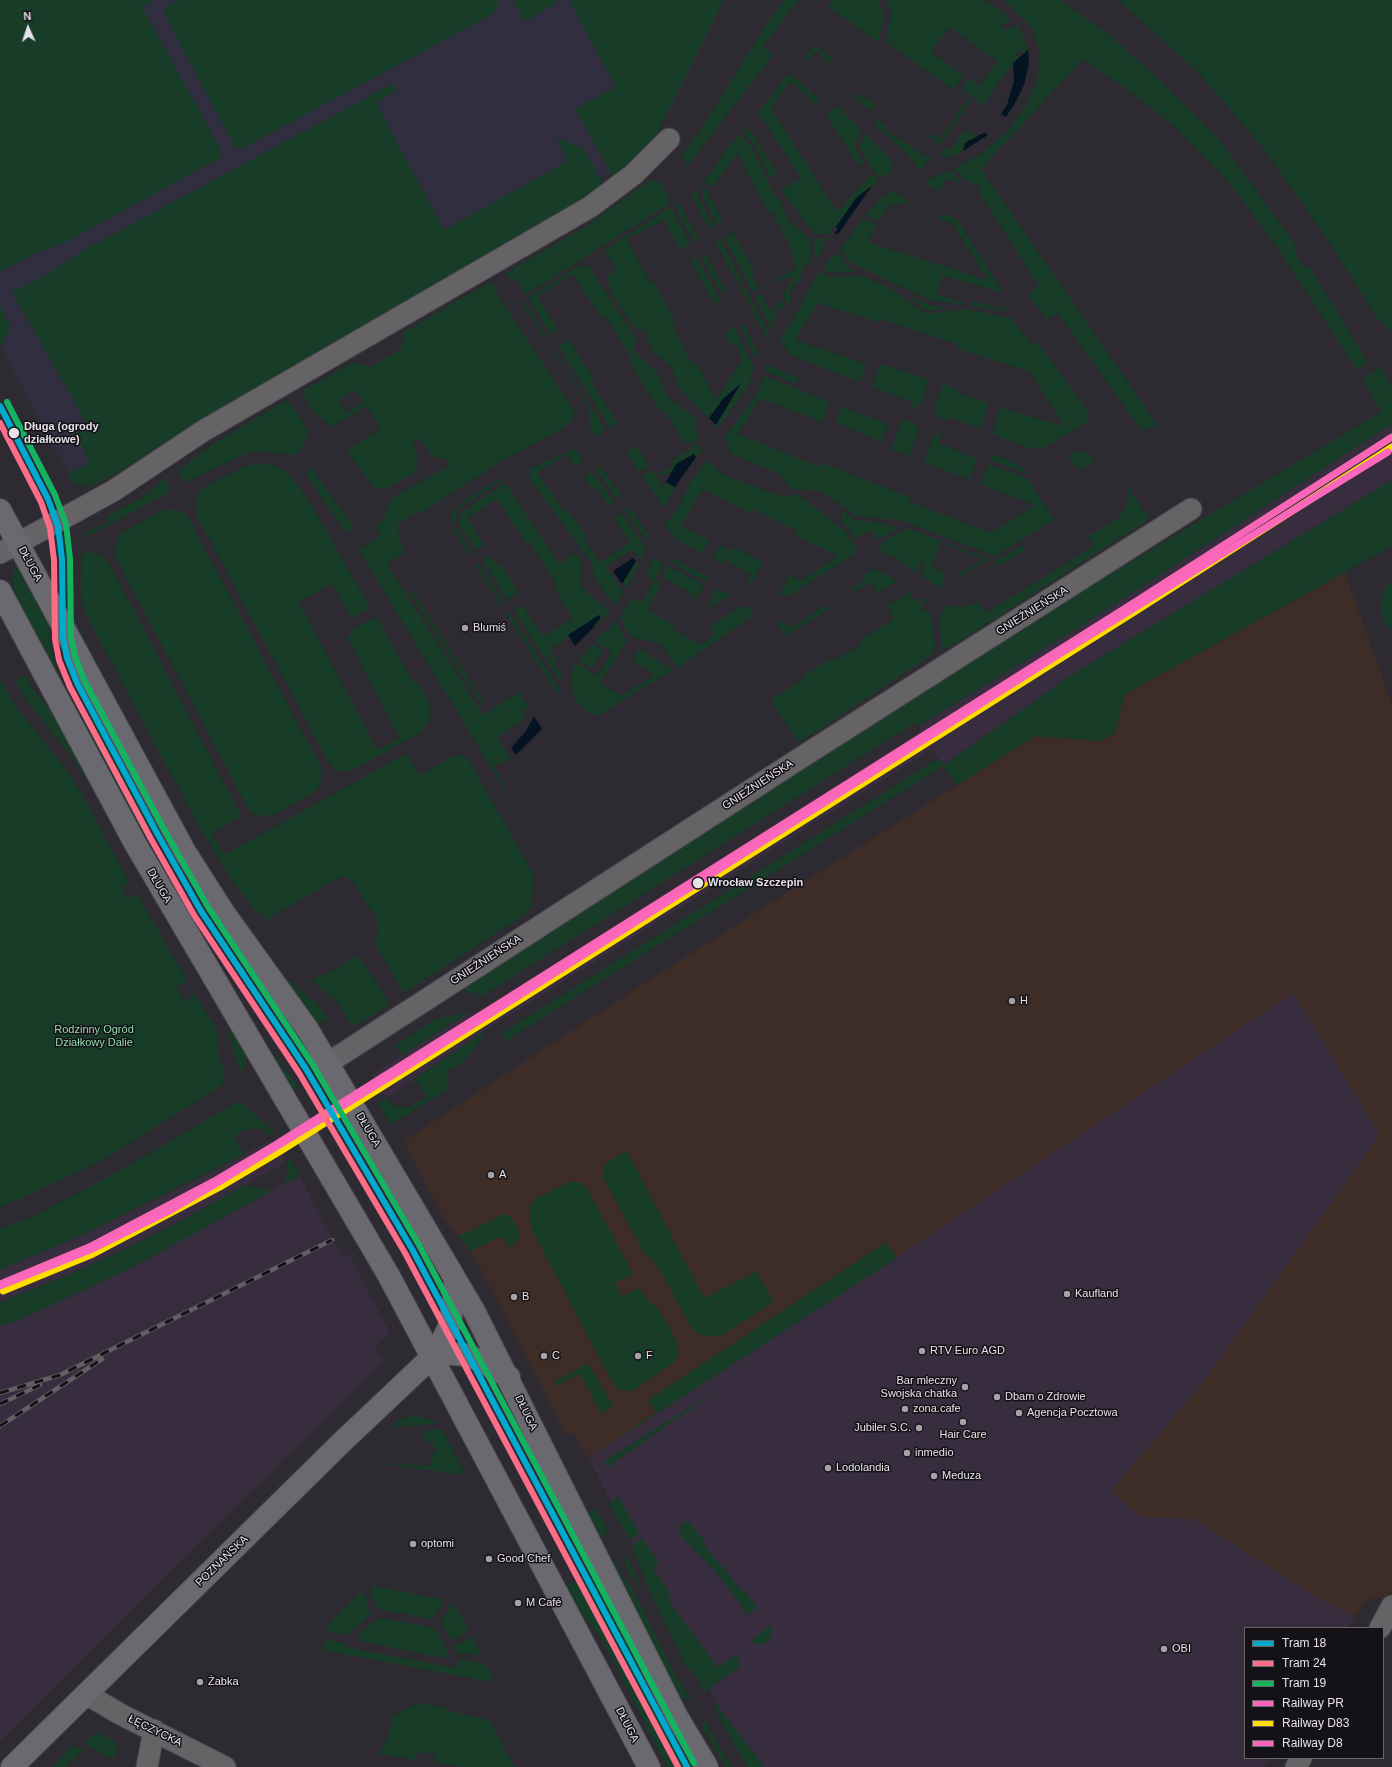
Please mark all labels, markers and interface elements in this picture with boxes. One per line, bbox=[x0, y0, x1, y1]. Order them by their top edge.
north arrow bbox=[8, 8, 48, 48]
text: N bbox=[23, 10, 32, 22]
place label: Długa (ogrody działkowe) bbox=[24, 420, 99, 446]
marker: Długa (ogrody działkowe) bbox=[7, 426, 21, 440]
street label: DŁUGA bbox=[15, 544, 45, 584]
street label: GNIEŹNIEŃSKA bbox=[994, 584, 1070, 638]
place label: Blumiś bbox=[473, 621, 506, 635]
marker: Blumiś bbox=[460, 623, 470, 633]
street label: GNIEŹNIEŃSKA bbox=[720, 757, 796, 813]
street label: DŁUGA bbox=[144, 866, 174, 906]
marker: Wrocław Szczepin bbox=[691, 876, 705, 890]
place label: Wrocław Szczepin bbox=[708, 876, 803, 890]
street label: GNIEŹNIEŃSKA bbox=[448, 932, 524, 988]
place label: H bbox=[1020, 994, 1028, 1008]
marker: H bbox=[1007, 996, 1017, 1006]
park label: Rodzinny Ogród Działkowy Dalie bbox=[54, 1023, 134, 1049]
street label: DŁUGA bbox=[353, 1110, 383, 1150]
place label: A bbox=[499, 1168, 506, 1182]
marker: A bbox=[486, 1170, 496, 1180]
place label: Kaufland bbox=[1075, 1287, 1118, 1301]
marker: Kaufland bbox=[1062, 1289, 1072, 1299]
place label: B bbox=[522, 1290, 529, 1304]
marker: B bbox=[509, 1292, 519, 1302]
place label: RTV Euro AGD bbox=[930, 1344, 1005, 1358]
marker: RTV Euro AGD bbox=[917, 1346, 927, 1356]
place label: C bbox=[552, 1349, 560, 1363]
place label: F bbox=[646, 1349, 653, 1363]
marker: C bbox=[539, 1351, 549, 1361]
marker: F bbox=[633, 1351, 643, 1361]
place label: Bar mleczny Swojska chatka bbox=[881, 1374, 957, 1400]
marker: Bar mleczny Swojska chatka bbox=[960, 1382, 970, 1392]
place label: Dbam o Zdrowie bbox=[1005, 1390, 1086, 1404]
marker: Dbam o Zdrowie bbox=[992, 1392, 1002, 1402]
street label: DŁUGA bbox=[512, 1393, 540, 1433]
place label: zona.cafe bbox=[913, 1402, 961, 1416]
marker: zona.cafe bbox=[900, 1404, 910, 1414]
place label: Agencja Pocztowa bbox=[1027, 1406, 1117, 1420]
marker: Agencja Pocztowa bbox=[1014, 1408, 1024, 1418]
marker: Hair Care bbox=[958, 1417, 968, 1427]
place label: Jubiler S.C. bbox=[854, 1421, 911, 1435]
marker: Jubiler S.C. bbox=[914, 1423, 924, 1433]
place label: Hair Care bbox=[939, 1428, 987, 1442]
place label: inmedio bbox=[915, 1446, 954, 1460]
marker: inmedio bbox=[902, 1448, 912, 1458]
place label: Lodolandia bbox=[836, 1461, 890, 1475]
marker: Lodolandia bbox=[823, 1463, 833, 1473]
place label: Meduza bbox=[942, 1469, 981, 1483]
marker: Meduza bbox=[929, 1471, 939, 1481]
street label: POZNAŃSKA bbox=[193, 1533, 251, 1589]
place label: optomi bbox=[421, 1537, 454, 1551]
marker: optomi bbox=[408, 1539, 418, 1549]
place label: Good Chef bbox=[497, 1552, 550, 1566]
marker: Good Chef bbox=[484, 1554, 494, 1564]
place label: M Café bbox=[526, 1596, 561, 1610]
marker: M Café bbox=[513, 1598, 523, 1608]
legend bbox=[1244, 1627, 1384, 1759]
text: Tram 18 bbox=[1282, 1636, 1326, 1650]
place label: OBI bbox=[1172, 1642, 1191, 1656]
marker: OBI bbox=[1159, 1644, 1169, 1654]
text: Tram 24 bbox=[1282, 1656, 1326, 1670]
place label: Żabka bbox=[208, 1675, 239, 1689]
text: Tram 19 bbox=[1282, 1676, 1326, 1690]
marker: Żabka bbox=[195, 1677, 205, 1687]
text: Railway PR bbox=[1282, 1696, 1344, 1710]
street label: DŁUGA bbox=[613, 1705, 641, 1745]
street label: ŁĘCZYCKA bbox=[126, 1712, 184, 1750]
text: Railway D83 bbox=[1282, 1716, 1349, 1730]
text: Railway D8 bbox=[1282, 1736, 1343, 1750]

